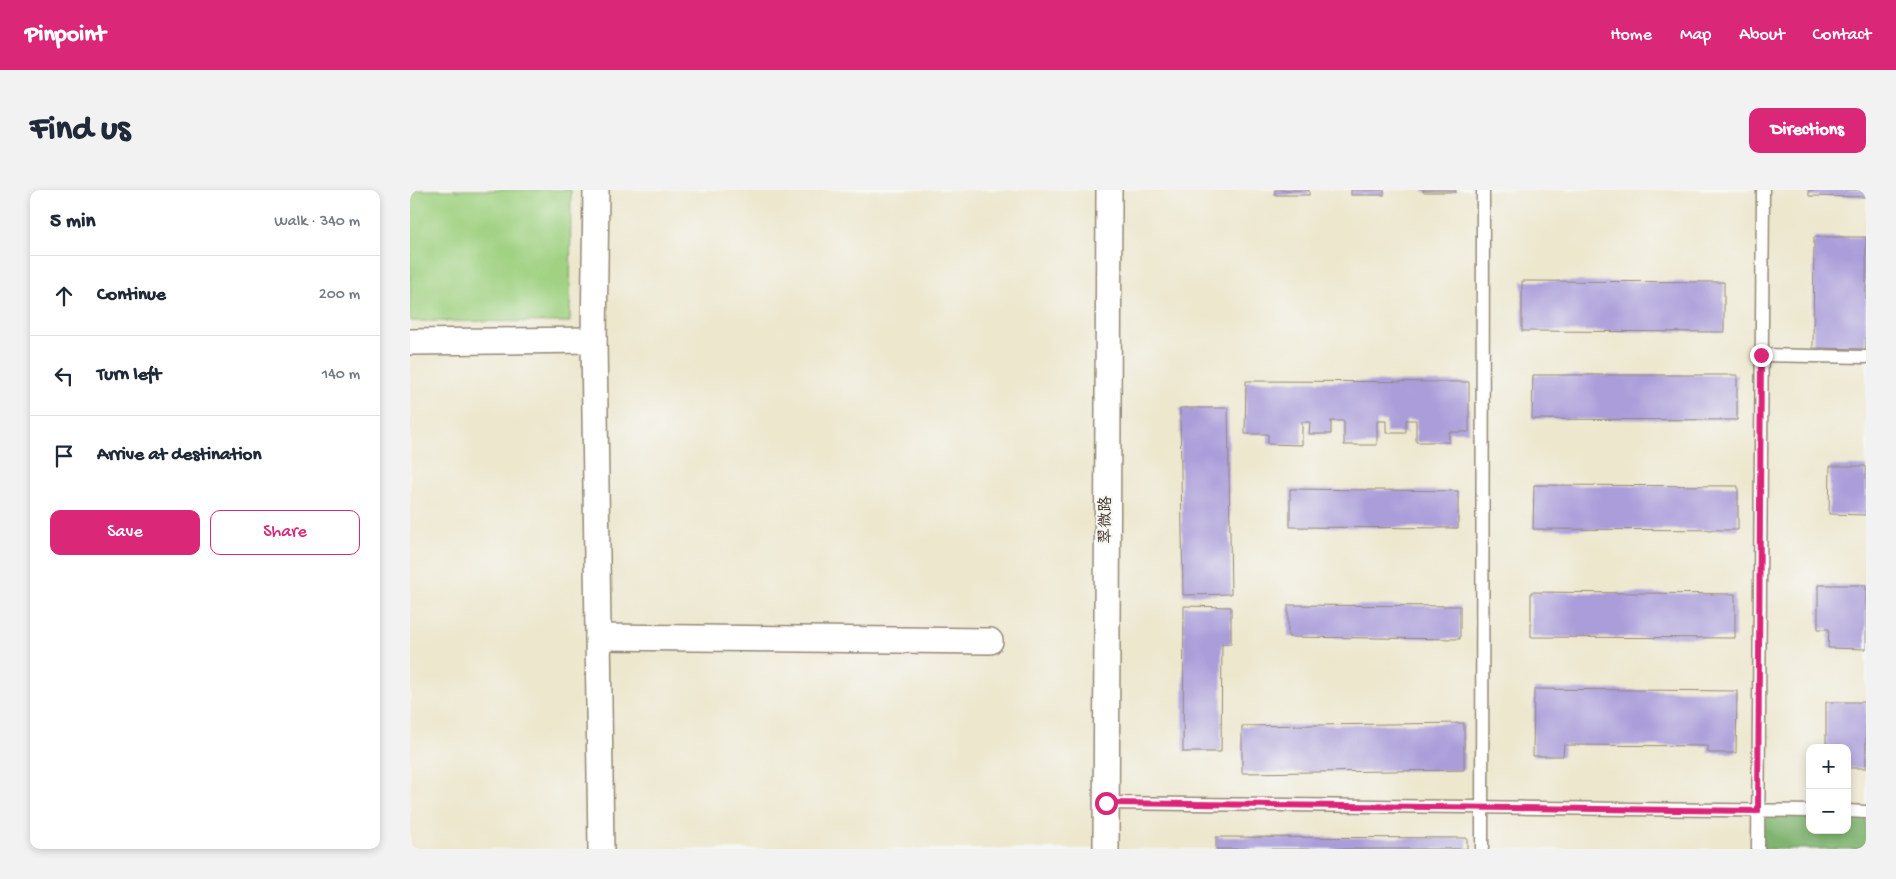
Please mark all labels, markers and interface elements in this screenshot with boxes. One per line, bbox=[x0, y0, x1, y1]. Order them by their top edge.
text: Pinpoint bbox=[25, 21, 106, 50]
text: Home bbox=[1610, 25, 1652, 46]
text: Map bbox=[1680, 25, 1711, 46]
text: About bbox=[1739, 25, 1785, 46]
text: Contact bbox=[1813, 25, 1871, 46]
button: Directions bbox=[1749, 108, 1866, 153]
text: Find us bbox=[30, 110, 130, 151]
text: 5 min bbox=[50, 210, 95, 235]
text: Walk · 340 m bbox=[274, 213, 360, 232]
icon: ahead bbox=[50, 282, 78, 310]
text: Continue bbox=[97, 284, 166, 307]
text: 200 m bbox=[319, 286, 360, 305]
route end bbox=[1750, 344, 1773, 367]
icon: left bbox=[50, 362, 78, 390]
text: Turn left bbox=[97, 364, 161, 387]
text: 140 m bbox=[322, 366, 360, 385]
icon: arrive bbox=[50, 442, 78, 470]
text: Arrive at destination bbox=[97, 444, 261, 467]
street label: 翠微路 bbox=[1096, 496, 1117, 544]
button: Save bbox=[50, 510, 200, 555]
button: Share bbox=[210, 510, 360, 555]
map controls bbox=[1806, 744, 1851, 834]
button: + bbox=[1806, 744, 1851, 789]
button: − bbox=[1806, 789, 1851, 834]
route start bbox=[1095, 792, 1118, 815]

